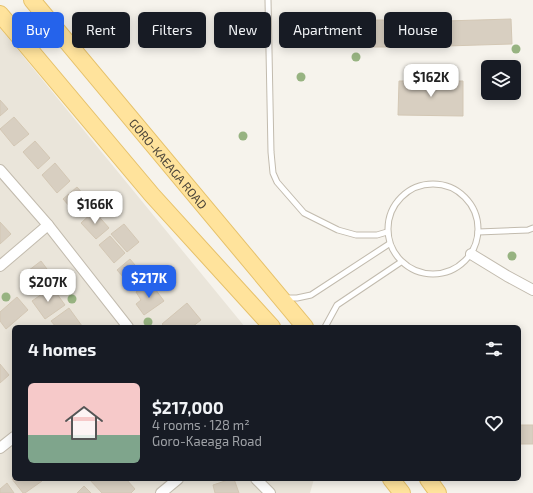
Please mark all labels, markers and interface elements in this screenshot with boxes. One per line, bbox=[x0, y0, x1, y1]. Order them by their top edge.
chip: Buy bbox=[12, 12, 64, 48]
chip: Rent bbox=[72, 12, 130, 48]
chip: Filters bbox=[138, 12, 206, 48]
chip: New bbox=[214, 12, 271, 48]
chip: Apartment bbox=[279, 12, 376, 48]
chip: House bbox=[384, 12, 452, 48]
map controls bbox=[481, 60, 521, 100]
button: layers bbox=[481, 60, 521, 100]
pin: $162K bbox=[403, 64, 459, 98]
text: $162K bbox=[413, 69, 449, 85]
street label: GORO-KAEAGA ROAD bbox=[127, 116, 210, 212]
pin: $166K bbox=[67, 191, 123, 225]
text: $166K bbox=[77, 196, 113, 212]
pin: $217K bbox=[121, 265, 177, 299]
pin: $207K bbox=[20, 269, 76, 303]
text: $217K bbox=[131, 270, 167, 286]
text: $207K bbox=[29, 274, 67, 290]
icon: filters bbox=[483, 338, 505, 360]
text: 4 homes bbox=[28, 339, 96, 359]
text: $217,000 bbox=[152, 397, 224, 417]
icon: home bbox=[60, 399, 108, 447]
icon: heart bbox=[483, 412, 505, 434]
text: 4 rooms · 128 m² bbox=[152, 417, 250, 433]
text: Goro-Kaeaga Road bbox=[152, 433, 262, 449]

